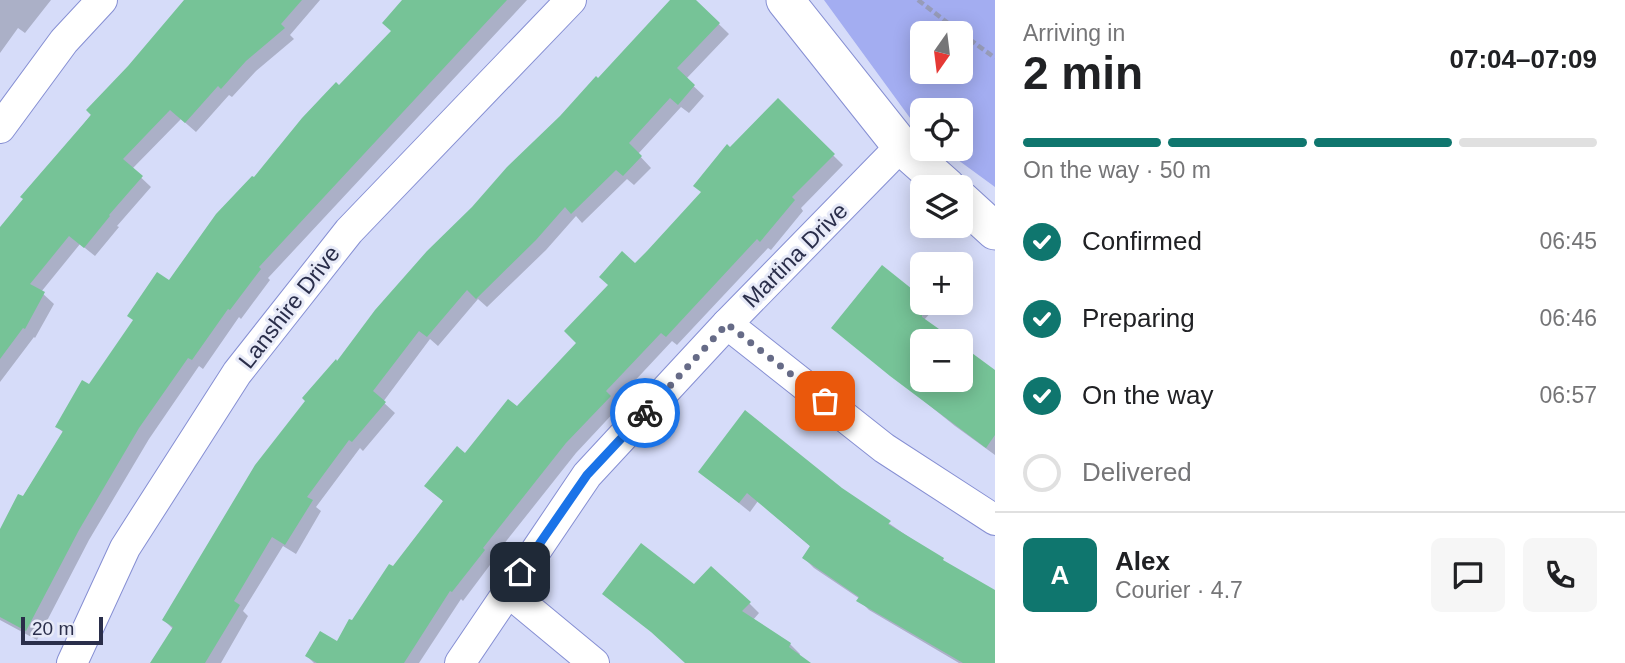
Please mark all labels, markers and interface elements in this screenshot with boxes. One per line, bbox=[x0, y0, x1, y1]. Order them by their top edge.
text: Arriving in bbox=[1023, 20, 1125, 46]
north arrow bbox=[910, 21, 973, 84]
map controls bbox=[910, 21, 973, 392]
text: 07:04–07:09 bbox=[1450, 44, 1597, 74]
text: 2 min bbox=[1023, 47, 1143, 99]
button: locate bbox=[910, 98, 973, 161]
text: On the way · 50 m bbox=[1023, 157, 1211, 183]
button: layers bbox=[910, 175, 973, 238]
street label: Martina Drive bbox=[737, 197, 853, 313]
icon: check bbox=[1023, 223, 1061, 261]
text: Confirmed bbox=[1082, 226, 1202, 256]
text: 06:45 bbox=[1539, 228, 1597, 254]
street label: Lanshire Drive bbox=[233, 241, 345, 373]
button: + bbox=[910, 252, 973, 315]
icon: check bbox=[1023, 300, 1061, 338]
text: Preparing bbox=[1082, 303, 1195, 333]
text: 06:46 bbox=[1539, 305, 1597, 331]
button: − bbox=[910, 329, 973, 392]
pin bbox=[795, 371, 855, 431]
icon: check bbox=[1023, 377, 1061, 415]
courier bbox=[610, 378, 680, 448]
text: On the way bbox=[1082, 380, 1214, 410]
icon: bag bbox=[806, 382, 844, 420]
text: 06:57 bbox=[1539, 382, 1597, 408]
icon: bike bbox=[626, 394, 664, 432]
text: Delivered bbox=[1082, 457, 1192, 487]
button: chat bbox=[1431, 538, 1505, 612]
button: phone bbox=[1523, 538, 1597, 612]
pin bbox=[490, 542, 550, 602]
text: Alex bbox=[1115, 546, 1170, 576]
icon: home bbox=[501, 553, 539, 591]
text: A bbox=[1051, 560, 1069, 590]
text: Courier · 4.7 bbox=[1115, 577, 1243, 603]
scale bar bbox=[21, 614, 103, 646]
text: 20 m bbox=[32, 618, 74, 639]

